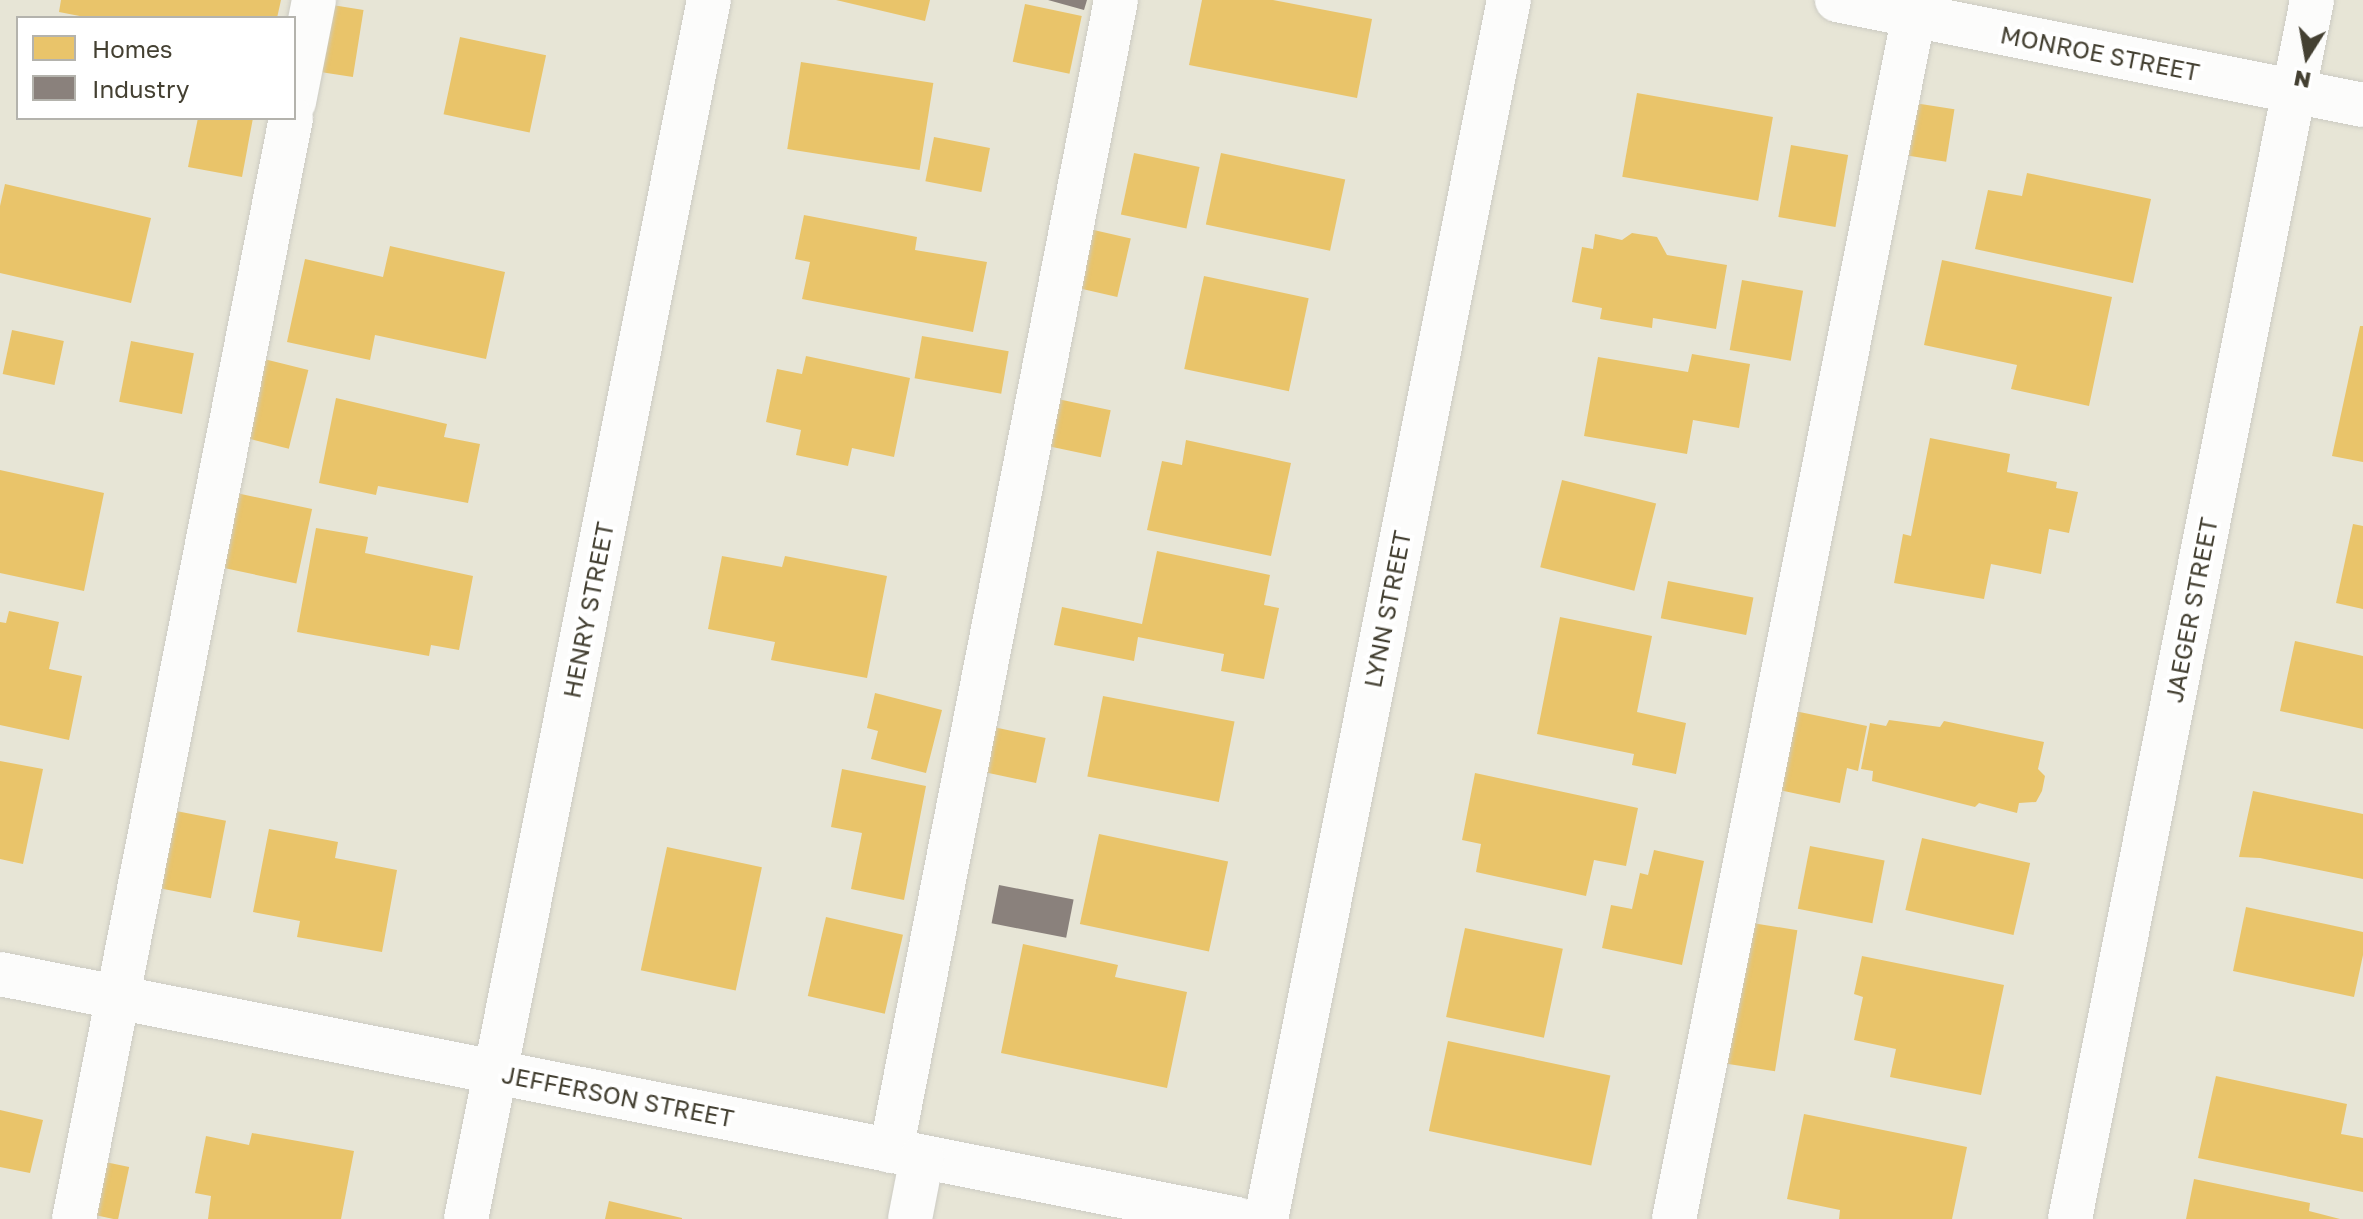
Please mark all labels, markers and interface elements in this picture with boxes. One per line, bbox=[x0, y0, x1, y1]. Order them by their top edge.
legend bbox=[16, 16, 296, 120]
north arrow bbox=[2267, 16, 2347, 96]
street label: MONROE STREET bbox=[1998, 20, 2202, 86]
text: Homes bbox=[92, 34, 173, 63]
text: N bbox=[2292, 65, 2313, 95]
text: Industry bbox=[92, 74, 189, 103]
street label: JAEGER STREET bbox=[2159, 515, 2223, 705]
street label: HENRY STREET bbox=[557, 519, 619, 701]
street label: LYNN STREET bbox=[1358, 528, 1416, 690]
street label: JEFFERSON STREET bbox=[500, 1059, 736, 1133]

